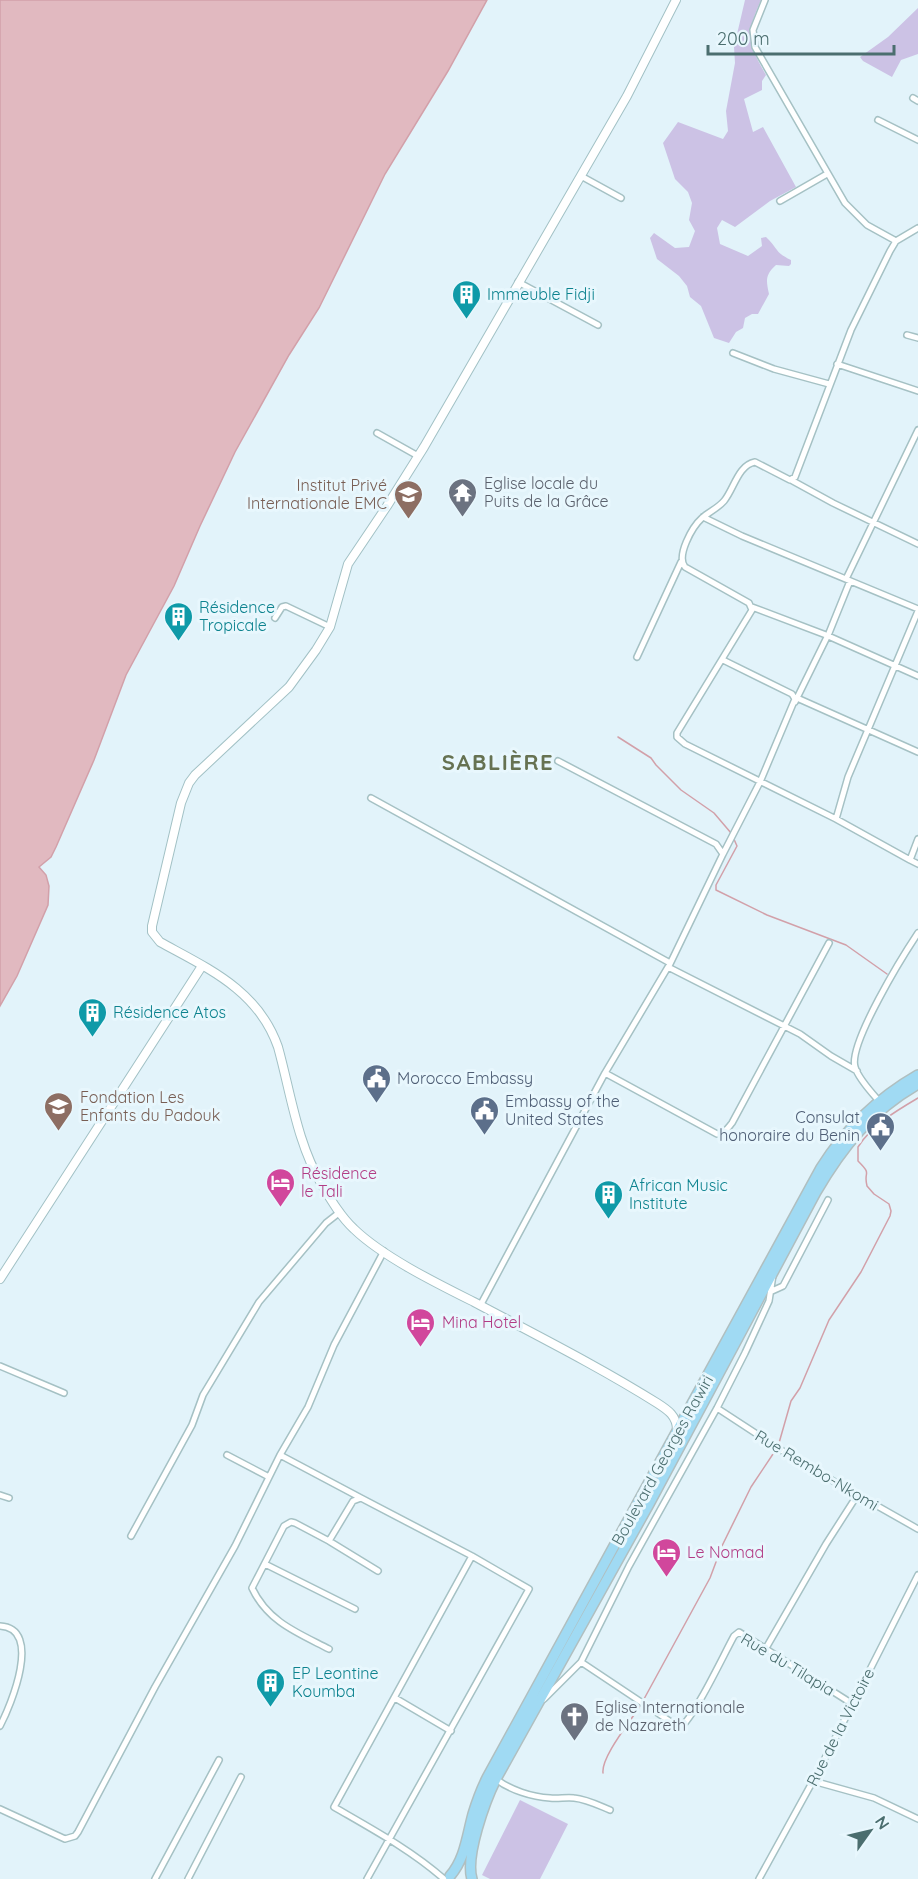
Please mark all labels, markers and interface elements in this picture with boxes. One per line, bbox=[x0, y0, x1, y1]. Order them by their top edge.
scale bar bbox=[708, 18, 894, 56]
text: 200 m bbox=[717, 27, 770, 50]
building icon: Immeuble Fidji bbox=[450, 278, 482, 320]
place label: Immeuble Fidji bbox=[487, 284, 595, 304]
place label: Eglise locale du Puits de la Grâce bbox=[484, 473, 609, 511]
place label: Institut Privé Internationale EMC bbox=[247, 475, 387, 513]
temple icon: Eglise locale du Puits de la Grâce bbox=[447, 476, 479, 518]
school or university icon: Institut Privé Internationale EMC bbox=[392, 478, 424, 520]
place label: Résidence Tropicale bbox=[199, 597, 275, 635]
building icon: Résidence Tropicale bbox=[162, 600, 194, 642]
district label: SABLIÈRE bbox=[442, 748, 554, 776]
building icon: Résidence Atos bbox=[76, 996, 108, 1038]
place label: Résidence Atos bbox=[113, 1002, 226, 1022]
public building icon: Morocco Embassy bbox=[360, 1062, 392, 1104]
place label: Morocco Embassy bbox=[397, 1068, 533, 1088]
place label: Fondation Les Enfants du Padouk bbox=[80, 1087, 220, 1125]
school or university icon: Fondation Les Enfants du Padouk bbox=[43, 1090, 75, 1132]
place label: Embassy of the United States bbox=[505, 1091, 620, 1129]
public building icon: Embassy of the United States bbox=[468, 1094, 500, 1136]
place label: Consulat honoraire du Benin bbox=[719, 1107, 860, 1145]
public building icon: Consulat honoraire du Benin bbox=[865, 1110, 897, 1152]
place label: Résidence le Tali bbox=[301, 1163, 377, 1201]
hotel icon: Résidence le Tali bbox=[264, 1166, 296, 1208]
place label: African Music Institute bbox=[629, 1175, 728, 1213]
building icon: African Music Institute bbox=[592, 1178, 624, 1220]
hotel icon: Mina Hotel bbox=[405, 1306, 437, 1348]
place label: Mina Hotel bbox=[442, 1312, 521, 1332]
street label: Boulevard Georges Rawiri bbox=[607, 1371, 717, 1549]
street label: Rue Rembo-Nkomi bbox=[752, 1425, 882, 1515]
hotel icon: Le Nomad bbox=[650, 1536, 682, 1578]
place label: Le Nomad bbox=[687, 1542, 764, 1562]
street label: Rue du Tilapia bbox=[738, 1628, 838, 1700]
place label: EP Leontine Koumba bbox=[292, 1663, 379, 1701]
street label: Rue de la Victoire bbox=[802, 1665, 878, 1789]
building icon: EP Leontine Koumba bbox=[255, 1666, 287, 1708]
place label: Eglise Internationale de Nazareth bbox=[595, 1697, 745, 1735]
church icon: Eglise Internationale de Nazareth bbox=[558, 1700, 590, 1742]
north arrow bbox=[840, 1801, 900, 1861]
text: N bbox=[871, 1812, 894, 1833]

